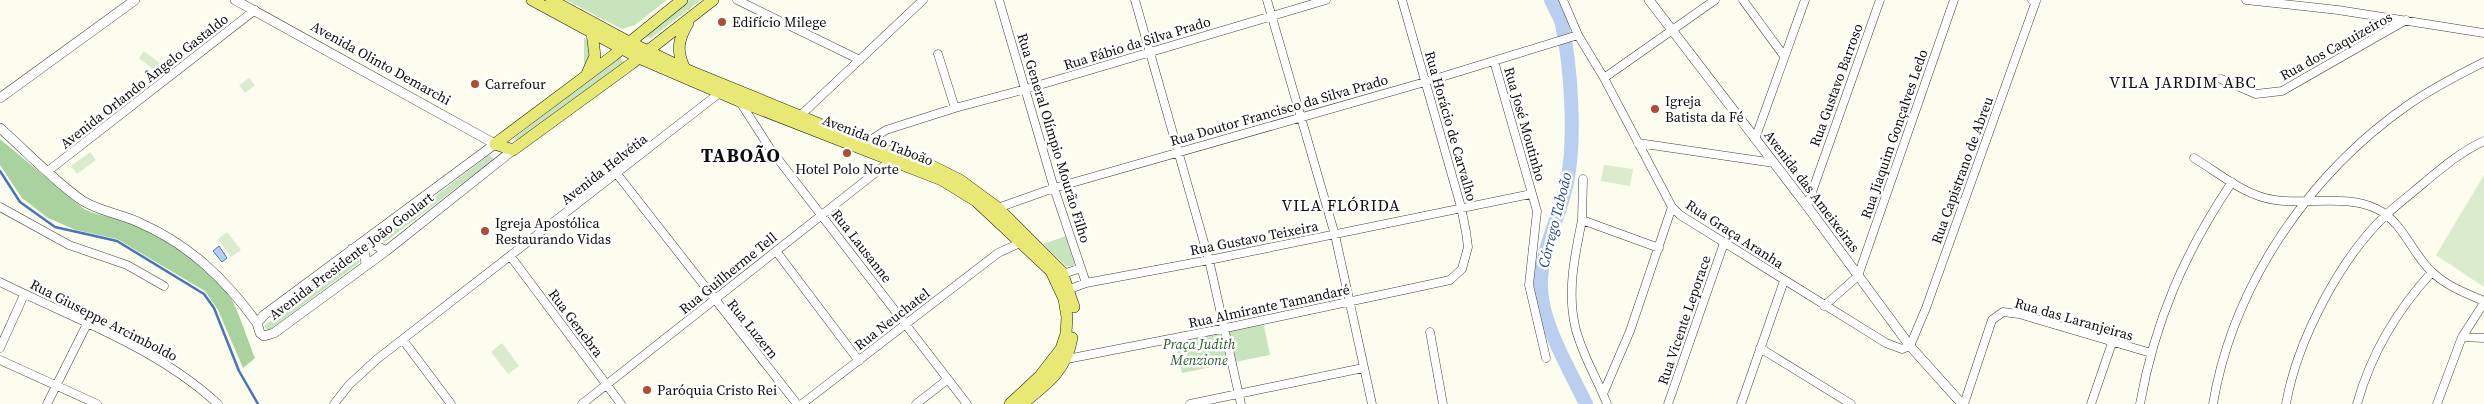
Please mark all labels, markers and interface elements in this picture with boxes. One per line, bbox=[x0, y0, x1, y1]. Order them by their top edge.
street label: Rua dos Caquizeiros bbox=[2276, 7, 2396, 85]
street label: Avenida Orlando Ângelo Gastaldo bbox=[56, 9, 233, 153]
street label: Rua Fábio da Silva Prado bbox=[1061, 11, 1213, 75]
place label: Edifício Milege bbox=[732, 12, 826, 32]
street label: Avenida Olinto Demarchi bbox=[307, 16, 455, 110]
marker: Edifício Milege bbox=[716, 16, 728, 28]
street label: Rua Gustavo Barroso bbox=[1804, 20, 1868, 149]
street label: Rua General Olímpio Mourão Filho bbox=[1013, 31, 1096, 246]
street label: Rua Jiaquim Gonçalves Ledo bbox=[1856, 46, 1933, 221]
street label: Rua Horácio de Carvalho bbox=[1420, 49, 1482, 204]
street label: Rua José Moutinho bbox=[1499, 65, 1551, 184]
street label: Rua Doutor Francisco da Silva Prado bbox=[1168, 69, 1391, 151]
district label: VILA JARDIM ABC bbox=[2109, 71, 2257, 93]
place label: Carrefour bbox=[485, 74, 546, 94]
marker: Carrefour bbox=[469, 78, 481, 90]
place label: Igreja Batista da Fé bbox=[1665, 91, 1744, 127]
street label: Rua Capistrano de Abreu bbox=[1926, 94, 1998, 246]
marker: Igreja Batista da Fé bbox=[1649, 103, 1661, 115]
street label: Avenida do Taboão bbox=[820, 110, 937, 170]
street label: Avenida das Ameixeiras bbox=[1759, 126, 1865, 256]
street label: Avenida Helvétia bbox=[557, 128, 652, 209]
district label: TABOÃO bbox=[701, 142, 781, 168]
marker: Hotel Polo Norte bbox=[841, 147, 853, 159]
place label: Hotel Polo Norte bbox=[795, 159, 899, 179]
water label: Córrego Taboão bbox=[1533, 170, 1576, 270]
street label: Avenida Presidente João Goulart bbox=[265, 187, 438, 324]
district label: VILA FLÓRIDA bbox=[1281, 194, 1401, 216]
street label: Rua Graça Aranha bbox=[1682, 195, 1789, 274]
street label: Rua Lausanne bbox=[827, 205, 897, 287]
place label: Igreja Apostólica Restaurando Vidas bbox=[495, 213, 611, 249]
street label: Rua Gustavo Teixeira bbox=[1188, 216, 1321, 260]
marker: Igreja Apostólica Restaurando Vidas bbox=[479, 225, 491, 237]
street label: Rua Guilherme Tell bbox=[675, 227, 781, 319]
street label: Rua Vicente Leporace bbox=[1652, 253, 1716, 387]
street label: Rua Giuseppe Arcimboldo bbox=[27, 274, 182, 366]
street label: Rua Almirante Tamandaré bbox=[1186, 279, 1352, 333]
street label: Rua Neuchatel bbox=[850, 283, 934, 355]
street label: Rua Genebra bbox=[544, 285, 609, 362]
street label: Rua das Laranjeiras bbox=[2012, 292, 2136, 346]
street label: Rua Luzern bbox=[723, 295, 784, 364]
park label: Praça Judith Menzione bbox=[1162, 334, 1236, 370]
place label: Paróquia Cristo Rei bbox=[657, 380, 777, 400]
marker: Paróquia Cristo Rei bbox=[641, 384, 653, 396]

